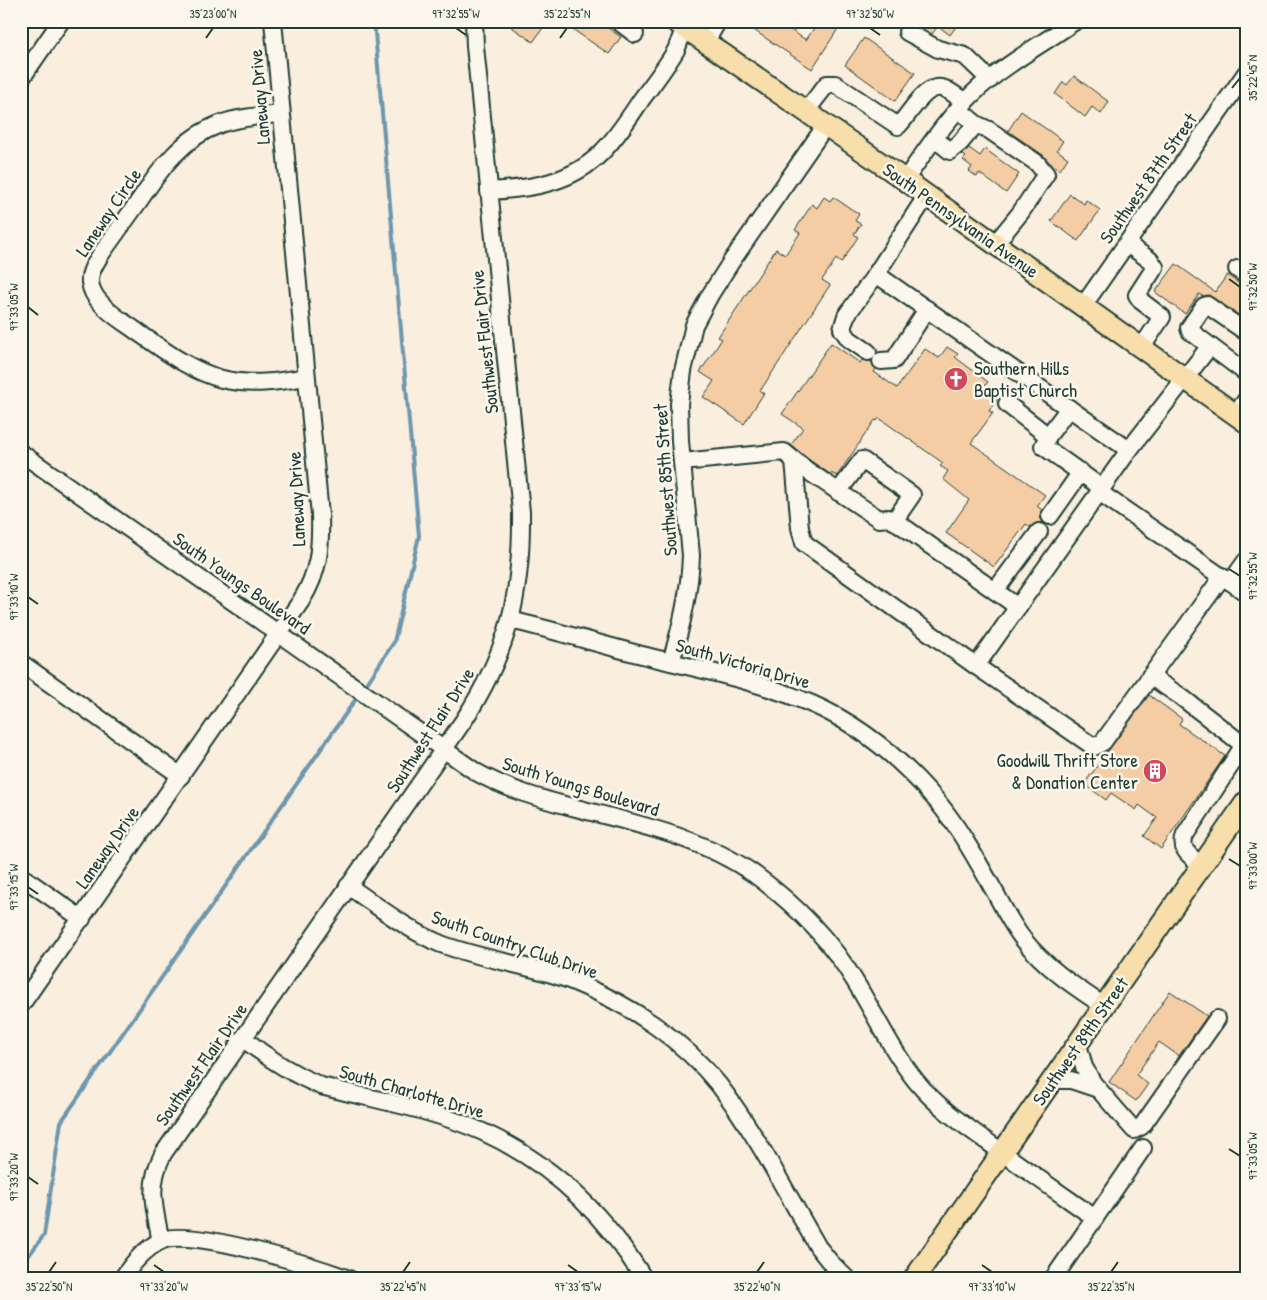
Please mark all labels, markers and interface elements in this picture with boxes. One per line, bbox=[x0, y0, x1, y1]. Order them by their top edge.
text: 35°23'00"N bbox=[190, 5, 236, 22]
text: 97°32'55"W bbox=[432, 5, 480, 22]
text: 35°22'55"N bbox=[544, 5, 590, 22]
text: 97°32'50"W bbox=[846, 5, 894, 22]
street label: Laneway Drive bbox=[242, 48, 276, 145]
text: 35°22'45"N bbox=[1244, 55, 1261, 101]
street label: Southwest 87th Street bbox=[1093, 107, 1203, 248]
street label: South Pennsylvania Avenue bbox=[878, 156, 1045, 284]
street label: Laneway Circle bbox=[69, 162, 147, 261]
text: 97°32'50"W bbox=[1244, 263, 1261, 311]
street label: Southwest Flair Drive bbox=[463, 268, 504, 415]
text: 97°33'05"W bbox=[5, 283, 22, 331]
place label: Southern Hills Baptist Church bbox=[974, 355, 1077, 403]
church icon: Southern Hills Baptist Church bbox=[943, 366, 969, 392]
street label: Southwest 85th Street bbox=[647, 403, 683, 557]
street label: Laneway Drive bbox=[281, 450, 311, 547]
street label: South Youngs Boulevard bbox=[168, 526, 317, 641]
text: 97°32'55"W bbox=[1244, 552, 1261, 600]
text: 97°33'10"W bbox=[5, 573, 22, 620]
street label: South Victoria Drive bbox=[673, 631, 814, 695]
street label: Southwest Flair Drive bbox=[380, 662, 480, 798]
place label: Goodwill Thrift Store & Donation Center bbox=[997, 747, 1139, 795]
street label: South Youngs Boulevard bbox=[499, 750, 663, 822]
building icon: Goodwill Thrift Store & Donation Center bbox=[1142, 758, 1168, 784]
street label: Laneway Drive bbox=[69, 800, 145, 893]
text: 97°33'00"W bbox=[1244, 842, 1261, 890]
text: 97°33'15"W bbox=[5, 863, 22, 910]
street label: South Country Club Drive bbox=[428, 903, 602, 985]
street label: Southwest 89th Street bbox=[1026, 971, 1134, 1110]
street label: Southwest Flair Drive bbox=[149, 997, 253, 1131]
street label: South Charlotte Drive bbox=[337, 1058, 488, 1124]
text: 97°33'05"W bbox=[1244, 1132, 1261, 1180]
text: 97°33'20"W bbox=[5, 1152, 22, 1201]
text: 35°22'50"N bbox=[26, 1278, 72, 1295]
text: 97°33'20"W bbox=[140, 1278, 189, 1295]
text: 35°22'45"N bbox=[380, 1278, 426, 1295]
text: 97°33'15"W bbox=[555, 1278, 602, 1295]
text: 35°22'40"N bbox=[734, 1278, 780, 1295]
text: 97°33'10"W bbox=[969, 1278, 1016, 1295]
text: 35°22'35"N bbox=[1088, 1278, 1134, 1295]

